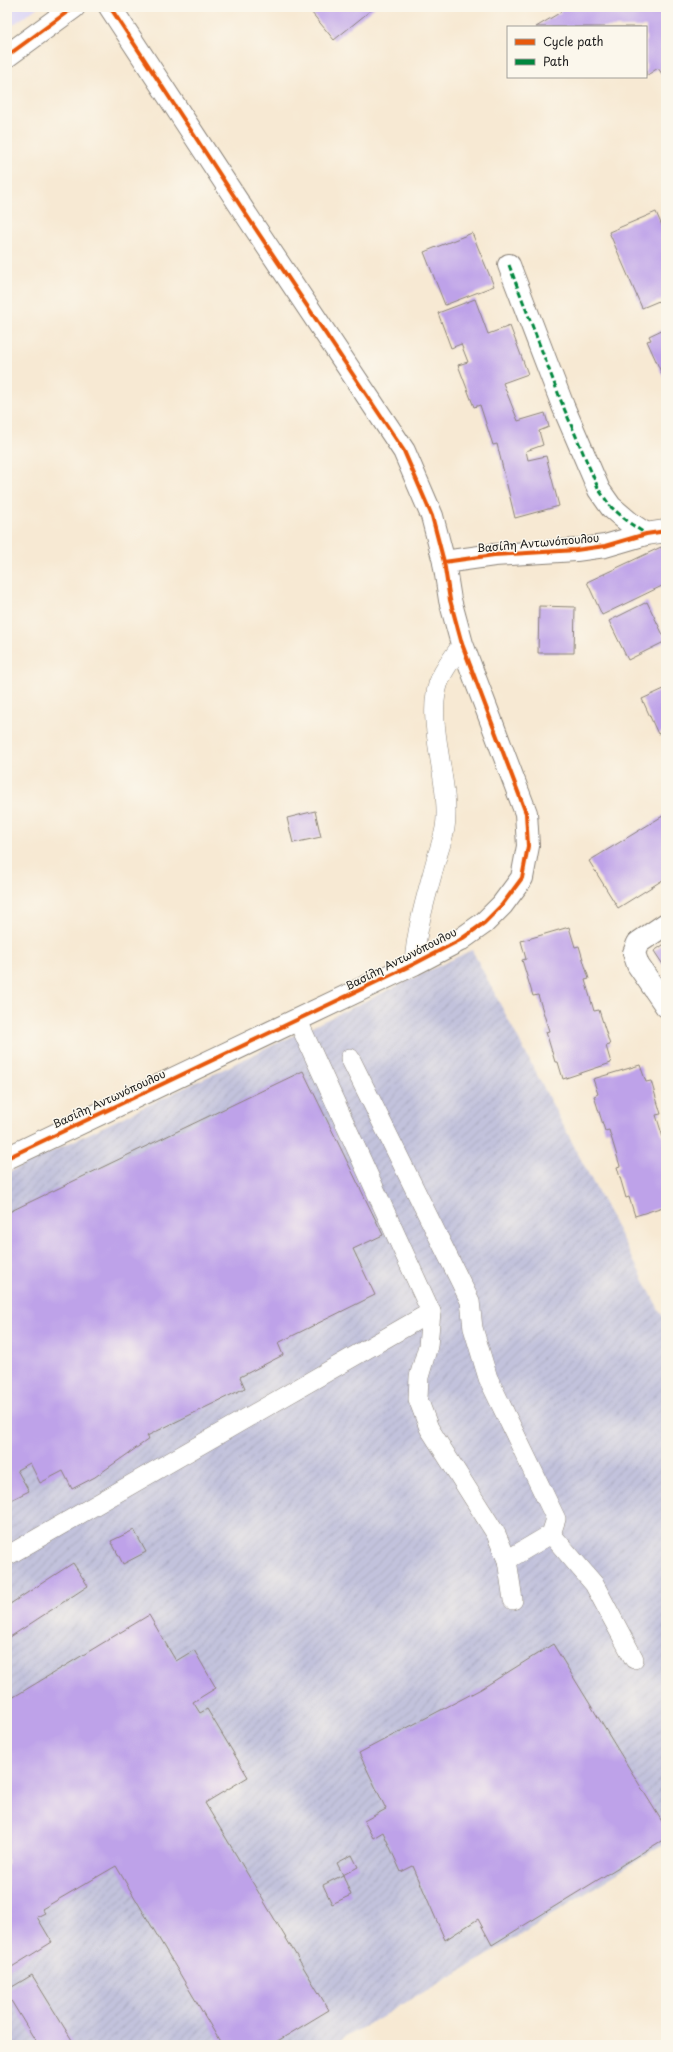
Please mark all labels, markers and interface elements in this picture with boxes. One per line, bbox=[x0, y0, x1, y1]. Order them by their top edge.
legend bbox=[507, 26, 647, 78]
text: Cycle path bbox=[543, 32, 604, 50]
text: Path bbox=[543, 52, 569, 70]
street label: Βασίλη Αντωνόπουλου bbox=[476, 529, 600, 556]
street label: Βασίλη Αντωνόπουλου bbox=[342, 923, 459, 994]
street label: Βασίλη Αντωνόπουλου bbox=[50, 1065, 168, 1132]

